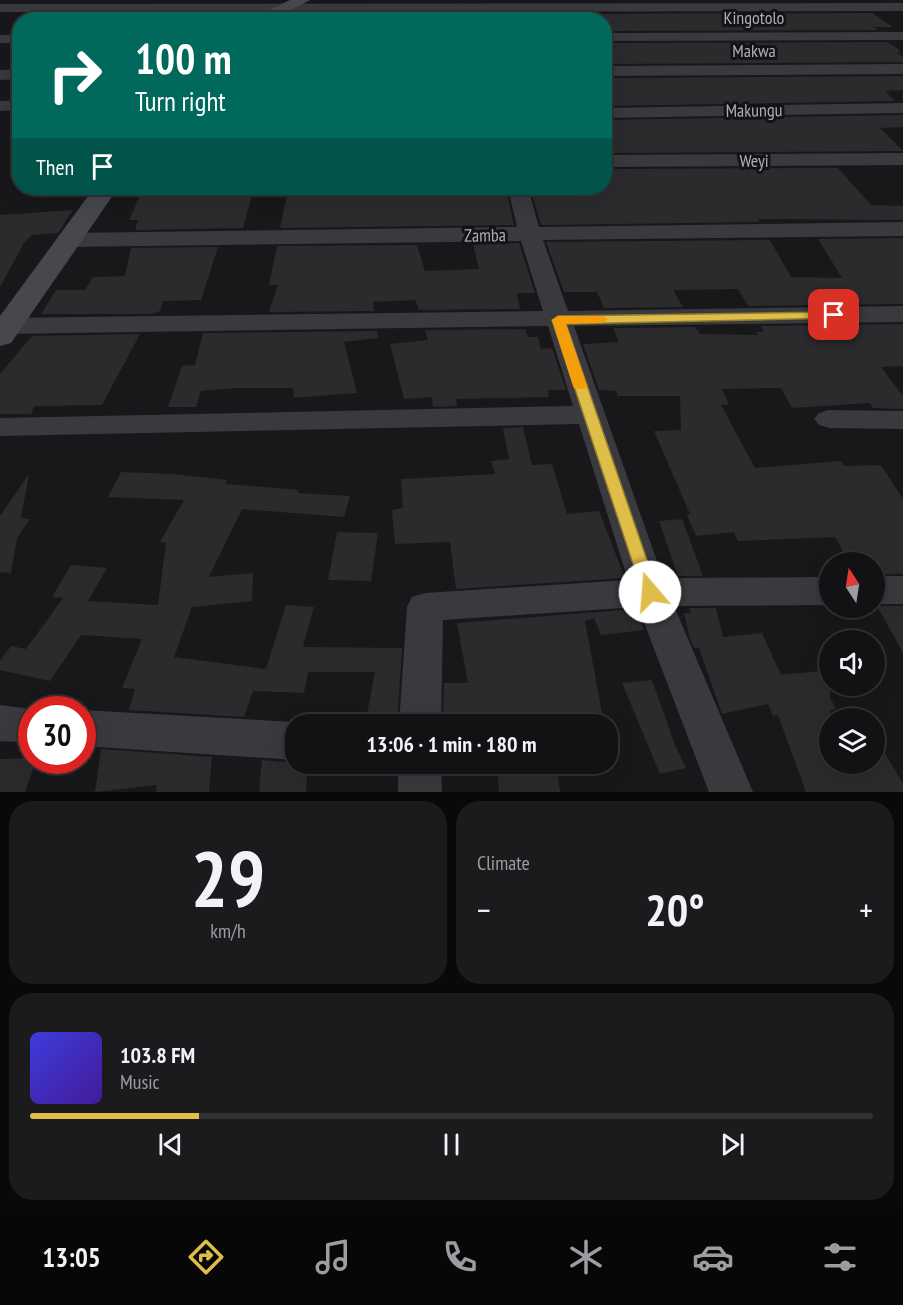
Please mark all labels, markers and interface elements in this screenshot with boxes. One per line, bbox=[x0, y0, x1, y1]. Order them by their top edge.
street label: Kingotolo bbox=[724, 6, 785, 29]
text: 100 m bbox=[135, 31, 232, 86]
icon: right bbox=[36, 36, 114, 114]
street label: Makwa bbox=[732, 39, 776, 62]
text: Turn right bbox=[135, 84, 226, 118]
street label: Makungu bbox=[725, 98, 783, 122]
street label: Weyi bbox=[739, 149, 769, 172]
icon: arrive bbox=[86, 150, 119, 183]
text: Then bbox=[36, 153, 74, 181]
street label: Zamba bbox=[464, 223, 506, 247]
pin bbox=[808, 289, 859, 340]
icon: arrive bbox=[817, 298, 850, 331]
north arrow bbox=[819, 552, 885, 618]
map controls bbox=[819, 552, 885, 774]
position arrow bbox=[618, 560, 682, 624]
button: sound bbox=[819, 630, 885, 696]
speed limit sign: 30 bbox=[18, 696, 96, 774]
button: layers bbox=[819, 708, 885, 774]
text: 13:06 · 1 min · 180 m bbox=[366, 730, 537, 758]
text: 29 bbox=[191, 828, 265, 929]
text: Climate bbox=[477, 850, 530, 876]
text: 20° bbox=[645, 880, 705, 938]
text: − bbox=[477, 888, 491, 931]
text: + bbox=[859, 888, 873, 931]
text: km/h bbox=[210, 918, 246, 944]
text: 103.8 FM bbox=[120, 1041, 195, 1069]
text: Music bbox=[120, 1069, 160, 1095]
icon: previous bbox=[154, 1128, 187, 1161]
icon: pause bbox=[435, 1128, 468, 1161]
icon: next bbox=[716, 1128, 749, 1161]
icon: directions bbox=[185, 1236, 227, 1278]
icon: music bbox=[312, 1236, 354, 1278]
icon: phone bbox=[439, 1236, 481, 1278]
icon: climate bbox=[565, 1236, 607, 1278]
icon: car bbox=[692, 1236, 734, 1278]
icon: filters bbox=[819, 1236, 861, 1278]
text: 13:05 bbox=[42, 1240, 101, 1274]

